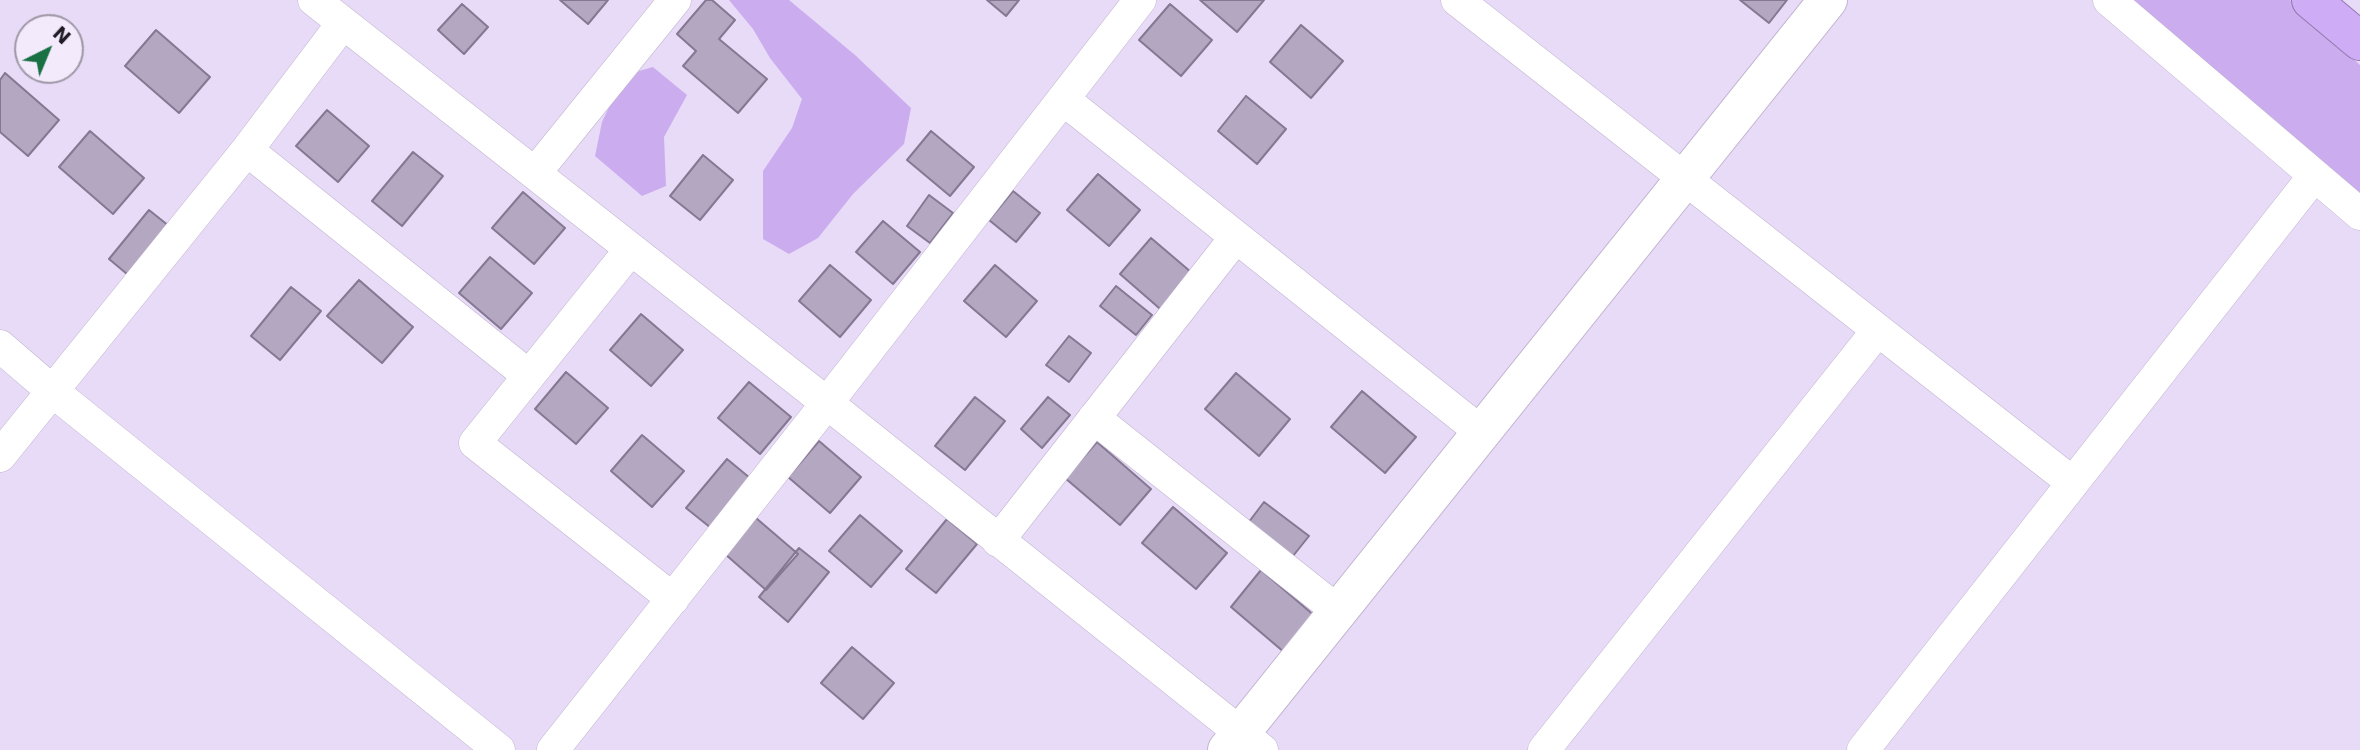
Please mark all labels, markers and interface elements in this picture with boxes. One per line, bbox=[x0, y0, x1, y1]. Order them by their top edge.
north arrow bbox=[14, 14, 84, 84]
text: N bbox=[49, 22, 75, 49]

